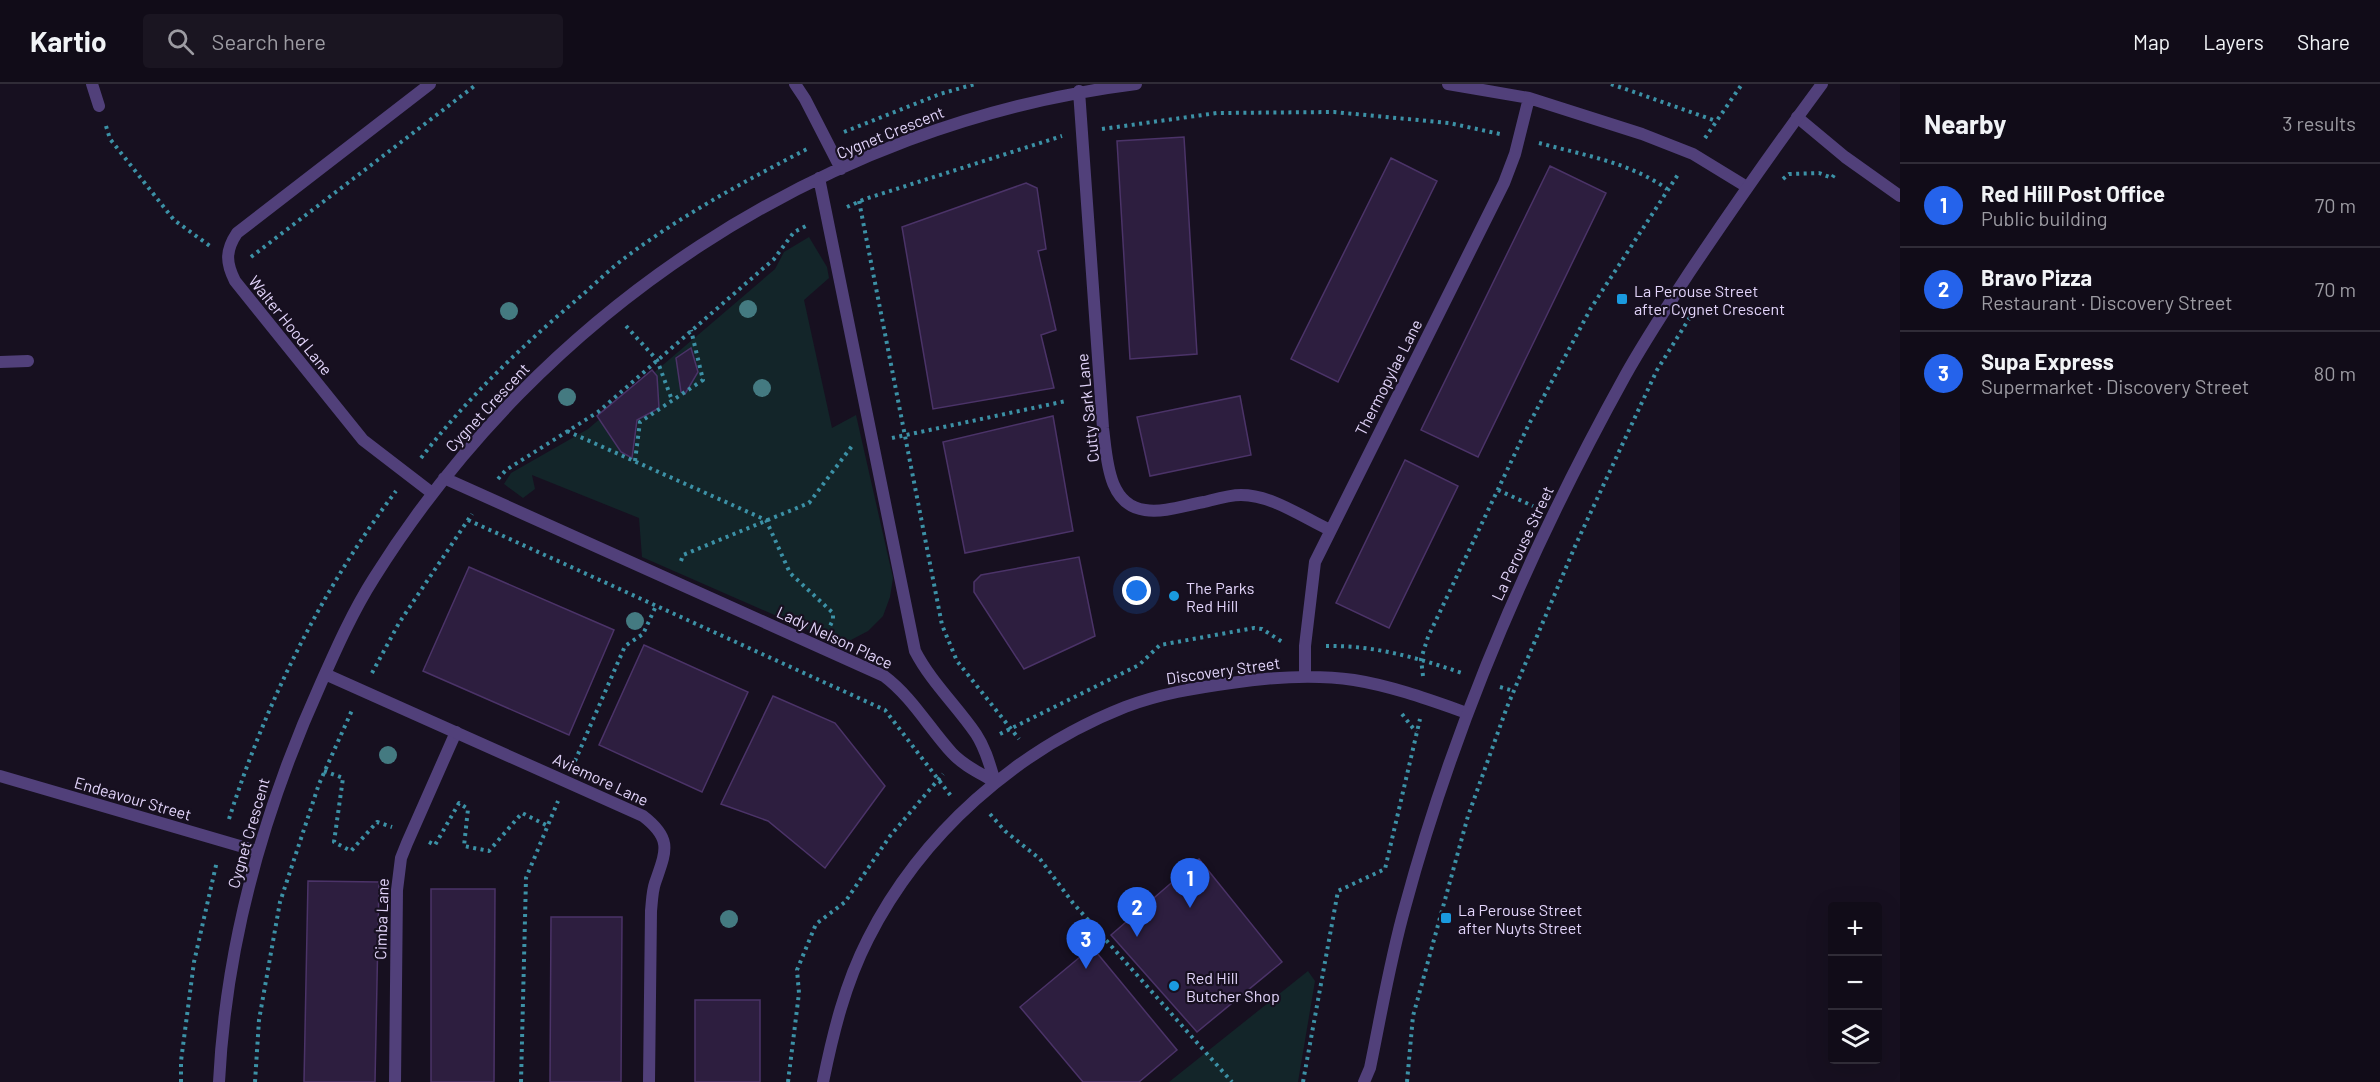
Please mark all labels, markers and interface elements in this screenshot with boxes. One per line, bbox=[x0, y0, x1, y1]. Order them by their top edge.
search box bbox=[143, 14, 563, 68]
text: Kartio bbox=[30, 24, 107, 58]
icon: search bbox=[164, 25, 197, 58]
text: Search here bbox=[212, 28, 326, 54]
text: Map bbox=[2133, 29, 2170, 54]
text: Layers bbox=[2203, 29, 2264, 54]
text: Share bbox=[2297, 29, 2350, 54]
street label: Cygnet Crescent bbox=[834, 102, 946, 162]
text: Nearby bbox=[1924, 108, 2006, 139]
text: 3 results bbox=[2282, 111, 2356, 135]
text: Red Hill Post Office bbox=[1981, 180, 2165, 206]
text: 1 bbox=[1940, 193, 1947, 217]
text: 70 m bbox=[2315, 193, 2356, 217]
text: Public building bbox=[1981, 206, 2107, 230]
text: Bravo Pizza bbox=[1981, 264, 2092, 290]
street label: Walter Hood Lane bbox=[245, 271, 337, 379]
text: 2 bbox=[1938, 277, 1949, 301]
text: 70 m bbox=[2315, 277, 2356, 301]
place label: La Perouse Street after Cygnet Crescent bbox=[1634, 281, 1785, 318]
text: Restaurant · Discovery Street bbox=[1981, 290, 2233, 314]
marker: La Perouse Street after Cygnet Crescent bbox=[1615, 292, 1629, 306]
street label: Thermopylae Lane bbox=[1351, 316, 1425, 438]
text: Supa Express bbox=[1981, 348, 2114, 374]
street label: Cutty Sark Lane bbox=[1072, 353, 1102, 463]
street label: Cygnet Crescent bbox=[441, 359, 533, 455]
text: 3 bbox=[1938, 361, 1949, 385]
text: 80 m bbox=[2314, 361, 2356, 385]
text: Supermarket · Discovery Street bbox=[1981, 374, 2249, 398]
street label: La Perouse Street bbox=[1487, 483, 1557, 603]
your location bbox=[1122, 576, 1151, 605]
place label: The Parks Red Hill bbox=[1186, 578, 1254, 615]
marker: The Parks Red Hill bbox=[1167, 589, 1181, 603]
street label: Lady Nelson Place bbox=[774, 602, 896, 672]
street label: Discovery Street bbox=[1165, 653, 1281, 687]
street label: Aviemore Lane bbox=[550, 749, 652, 809]
street label: Endeavour Street bbox=[72, 772, 194, 824]
street label: Cygnet Crescent bbox=[223, 776, 273, 890]
pin: 1 bbox=[1170, 858, 1210, 908]
street label: Cimba Lane bbox=[370, 878, 392, 960]
pin: 2 bbox=[1118, 888, 1156, 937]
place label: La Perouse Street after Nuyts Street bbox=[1458, 900, 1582, 937]
map controls bbox=[1828, 902, 1882, 1064]
button: + bbox=[1828, 902, 1882, 956]
marker: La Perouse Street after Nuyts Street bbox=[1439, 911, 1453, 925]
pin: 3 bbox=[1066, 920, 1106, 969]
button: − bbox=[1828, 956, 1882, 1010]
place label: Red Hill Butcher Shop bbox=[1186, 968, 1280, 1005]
marker: Red Hill Butcher Shop bbox=[1167, 979, 1181, 993]
button: layers bbox=[1828, 1010, 1882, 1064]

